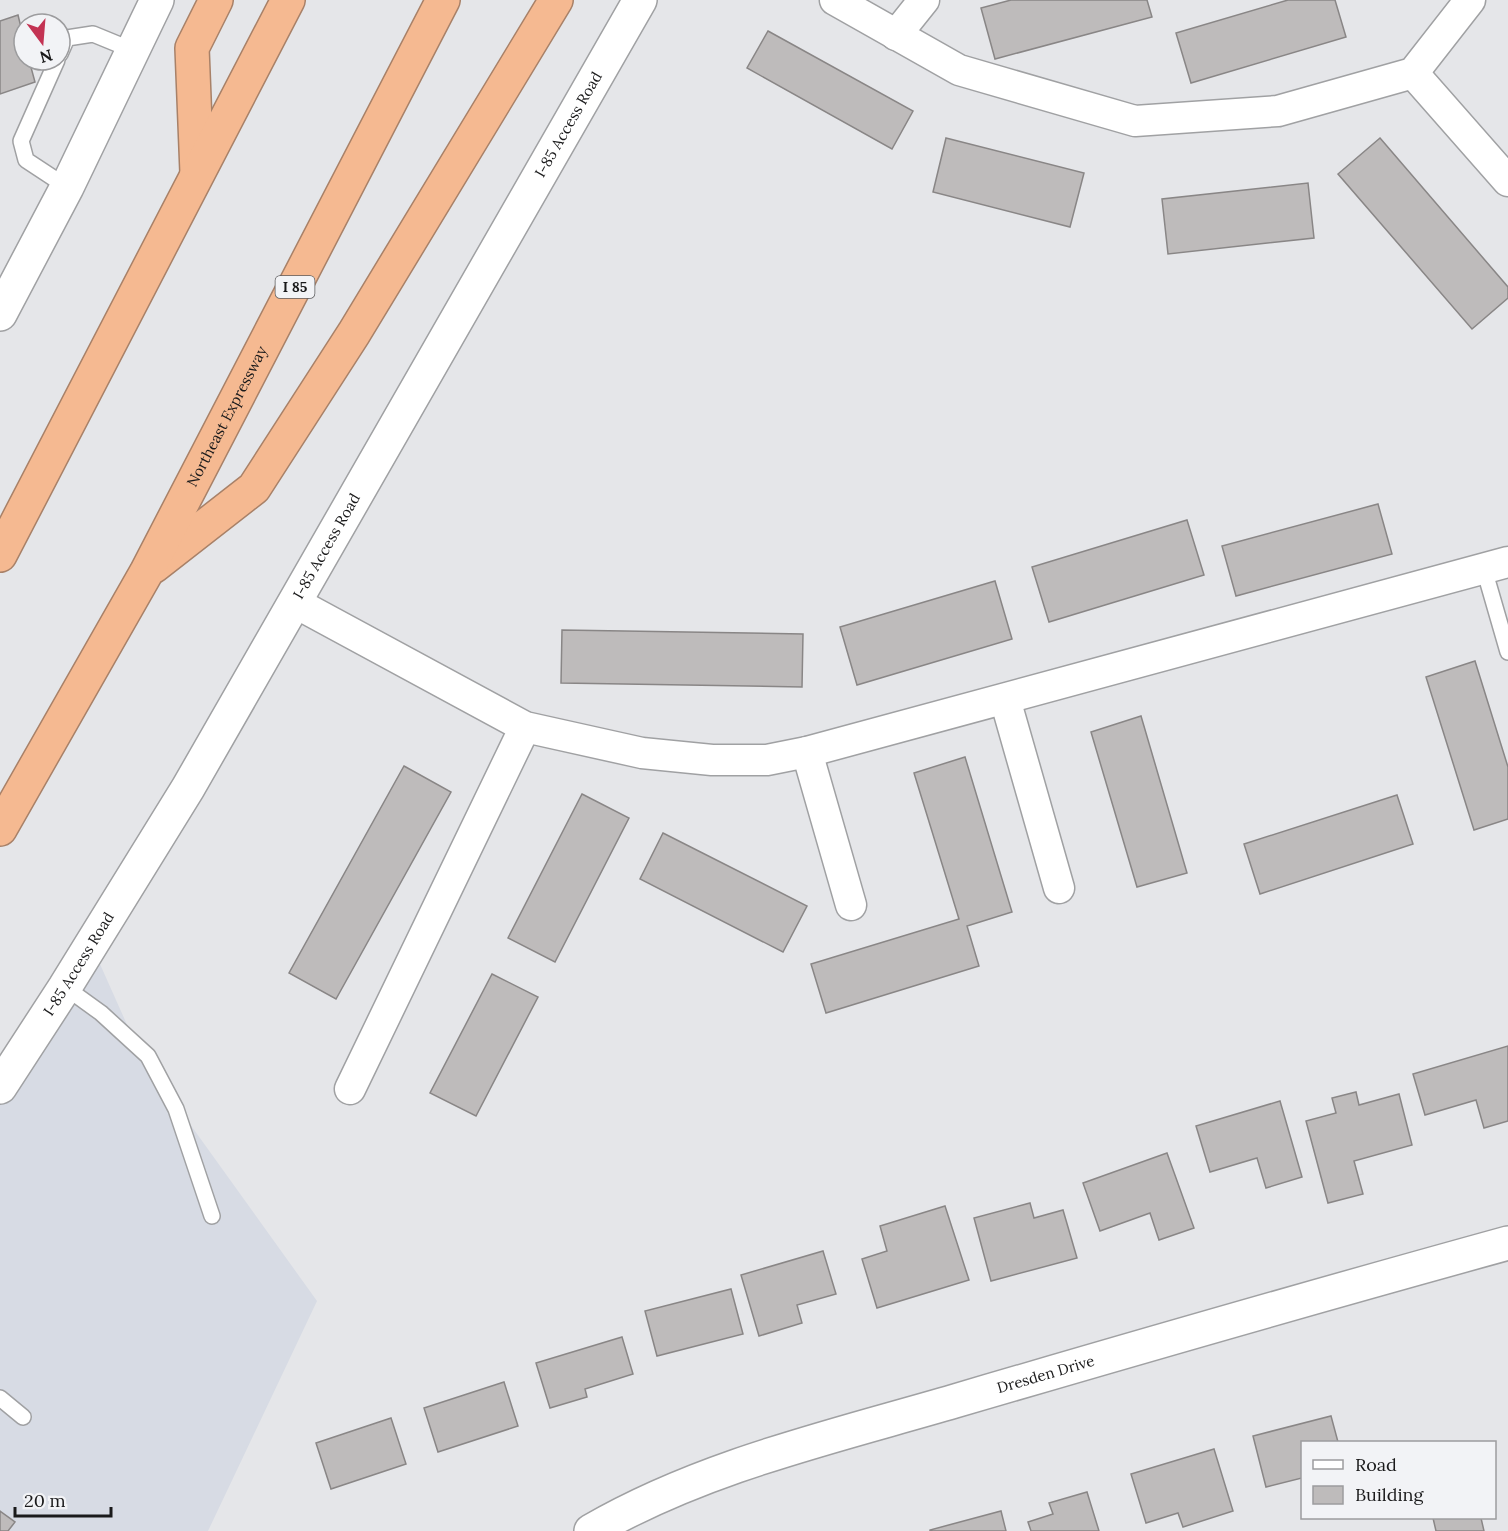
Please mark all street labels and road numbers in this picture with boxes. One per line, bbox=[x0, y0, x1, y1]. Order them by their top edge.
street label: I-85 Access Road bbox=[530, 68, 606, 181]
road number: I 85 bbox=[276, 276, 314, 298]
street label: Northeast Expressway bbox=[182, 342, 271, 490]
street label: I-85 Access Road bbox=[288, 490, 364, 602]
street label: I-85 Access Road bbox=[39, 908, 118, 1019]
street label: Dresden Drive bbox=[995, 1351, 1096, 1397]

